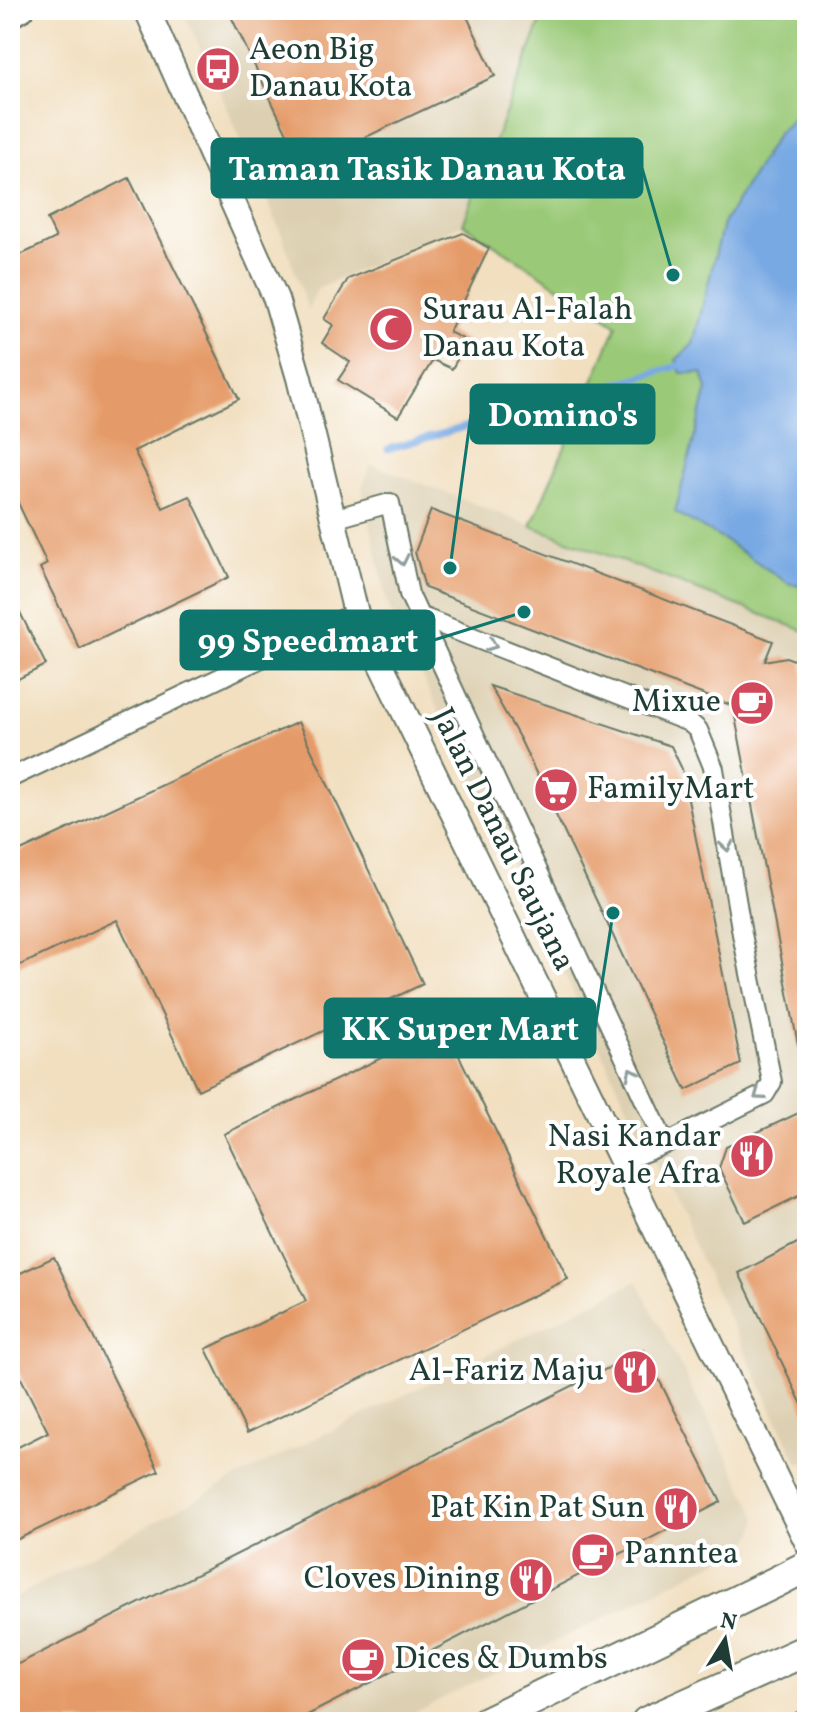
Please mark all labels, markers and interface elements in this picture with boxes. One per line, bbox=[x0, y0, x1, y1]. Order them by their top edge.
place label: Aeon Big Danau Kota bbox=[249, 29, 412, 110]
bus stop icon: Aeon Big Danau Kota bbox=[194, 45, 242, 93]
callout: Taman Tasik Danau Kota bbox=[212, 139, 642, 197]
text: Taman Tasik Danau Kota bbox=[228, 148, 626, 195]
place label: Surau Al-Falah Danau Kota bbox=[422, 289, 633, 370]
mosque icon: Surau Al-Falah Danau Kota bbox=[367, 305, 415, 353]
callout: Domino's bbox=[471, 385, 654, 443]
text: Domino's bbox=[488, 394, 638, 441]
one-way arrow bbox=[393, 553, 410, 567]
callout: 99 Speedmart bbox=[181, 611, 434, 669]
text: 99 Speedmart bbox=[198, 620, 419, 667]
one-way arrow bbox=[484, 635, 498, 652]
cafe icon: Mixue bbox=[728, 679, 776, 727]
place label: Mixue bbox=[632, 681, 721, 725]
street label: Jalan Danau Saujana bbox=[419, 701, 585, 979]
supermarket icon: FamilyMart bbox=[532, 766, 580, 814]
place label: FamilyMart bbox=[587, 768, 755, 812]
one-way arrow bbox=[718, 839, 735, 853]
callout: KK Super Mart bbox=[325, 999, 595, 1057]
text: KK Super Mart bbox=[341, 1008, 579, 1055]
one-way arrow bbox=[626, 1067, 642, 1081]
one-way arrow bbox=[753, 1085, 768, 1100]
place label: Nasi Kandar Royale Afra bbox=[547, 1116, 721, 1197]
restaurant icon: Nasi Kandar Royale Afra bbox=[728, 1132, 776, 1180]
restaurant icon: Al-Fariz Maju bbox=[611, 1348, 659, 1396]
place label: Al-Fariz Maju bbox=[409, 1350, 604, 1394]
restaurant icon: Pat Kin Pat Sun bbox=[652, 1485, 700, 1533]
place label: Pat Kin Pat Sun bbox=[430, 1487, 645, 1531]
cafe icon: Panntea bbox=[569, 1531, 617, 1579]
place label: Panntea bbox=[624, 1533, 739, 1577]
restaurant icon: Cloves Dining bbox=[507, 1556, 555, 1604]
place label: Cloves Dining bbox=[304, 1558, 500, 1602]
north arrow bbox=[685, 1600, 765, 1680]
text: N bbox=[718, 1606, 739, 1640]
cafe icon: Dices & Dumbs bbox=[339, 1636, 387, 1684]
place label: Dices & Dumbs bbox=[394, 1638, 608, 1682]

